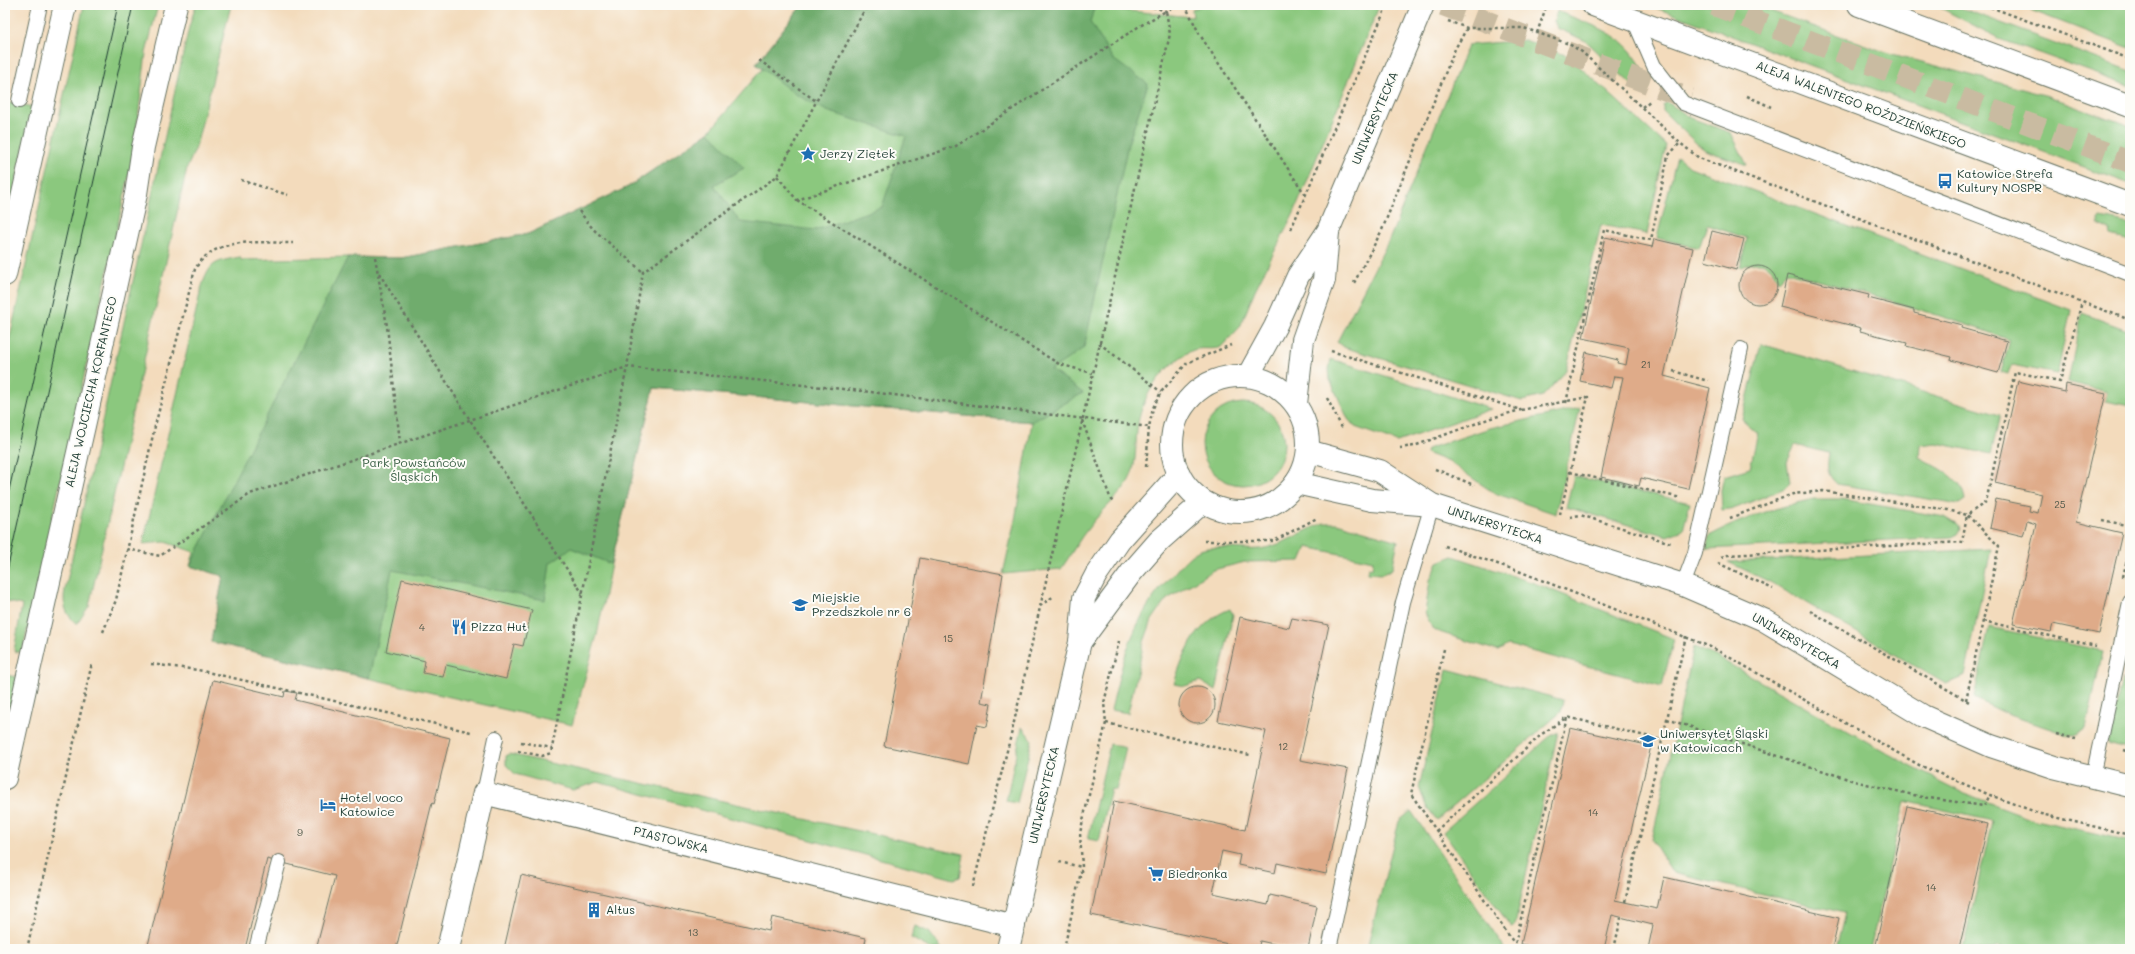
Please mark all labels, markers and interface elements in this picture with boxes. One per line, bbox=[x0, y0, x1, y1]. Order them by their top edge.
street label: ALEJA WALENTEGO ROŹDZIEŃSKIEGO bbox=[1754, 56, 1969, 152]
street label: UNIWERSYTECKA bbox=[1347, 69, 1401, 167]
place icon: Jerzy Ziętek bbox=[799, 145, 817, 163]
place label: Jerzy Ziętek bbox=[820, 145, 895, 161]
place label: Katowice Strefa Kultury NOSPR bbox=[1957, 165, 2053, 195]
bus stop icon: Katowice Strefa Kultury NOSPR bbox=[1936, 172, 1954, 190]
street label: ALEJA WOJCIECHA KORFANTEGO bbox=[60, 295, 120, 489]
house number: 21 bbox=[1641, 357, 1651, 371]
park label: Park Powstańców Śląskich bbox=[362, 454, 466, 484]
house number: 25 bbox=[2054, 497, 2066, 511]
street label: UNIWERSYTECKA bbox=[1445, 501, 1545, 547]
place label: Miejskie Przedszkole nr 6 bbox=[812, 589, 911, 619]
school or university icon: Miejskie Przedszkole nr 6 bbox=[791, 596, 809, 614]
street label: UNIWERSYTECKA bbox=[1749, 608, 1844, 672]
restaurant icon: Pizza Hut bbox=[450, 618, 468, 636]
place label: Pizza Hut bbox=[471, 618, 527, 634]
house number: 4 bbox=[419, 620, 425, 634]
house number: 15 bbox=[943, 631, 953, 645]
place label: Uniwersytet Śląski w Katowicach bbox=[1660, 725, 1768, 755]
school or university icon: Uniwersytet Śląski w Katowicach bbox=[1639, 732, 1657, 750]
house number: 12 bbox=[1278, 739, 1288, 753]
street label: UNIWERSYTECKA bbox=[1024, 744, 1062, 845]
place label: Hotel voco Katowice bbox=[340, 789, 403, 819]
hotel icon: Hotel voco Katowice bbox=[319, 796, 337, 814]
house number: 14 bbox=[1588, 805, 1598, 819]
street label: PIASTOWSKA bbox=[632, 822, 710, 856]
house number: 9 bbox=[297, 825, 303, 839]
supermarket icon: Biedronka bbox=[1147, 865, 1165, 883]
place label: Biedronka bbox=[1168, 865, 1228, 881]
house number: 14 bbox=[1926, 880, 1936, 894]
building icon: Altus bbox=[585, 901, 603, 919]
place label: Altus bbox=[606, 901, 635, 917]
house number: 13 bbox=[688, 925, 698, 939]

